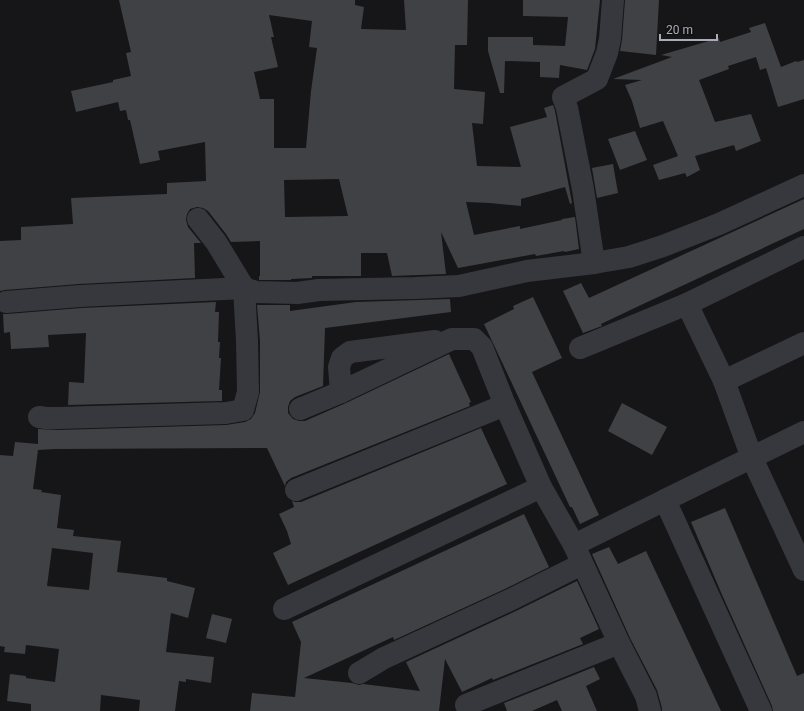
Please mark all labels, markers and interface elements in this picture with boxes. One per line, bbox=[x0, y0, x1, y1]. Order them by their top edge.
scale bar bbox=[660, 16, 717, 42]
text: 20 m bbox=[666, 23, 693, 37]

